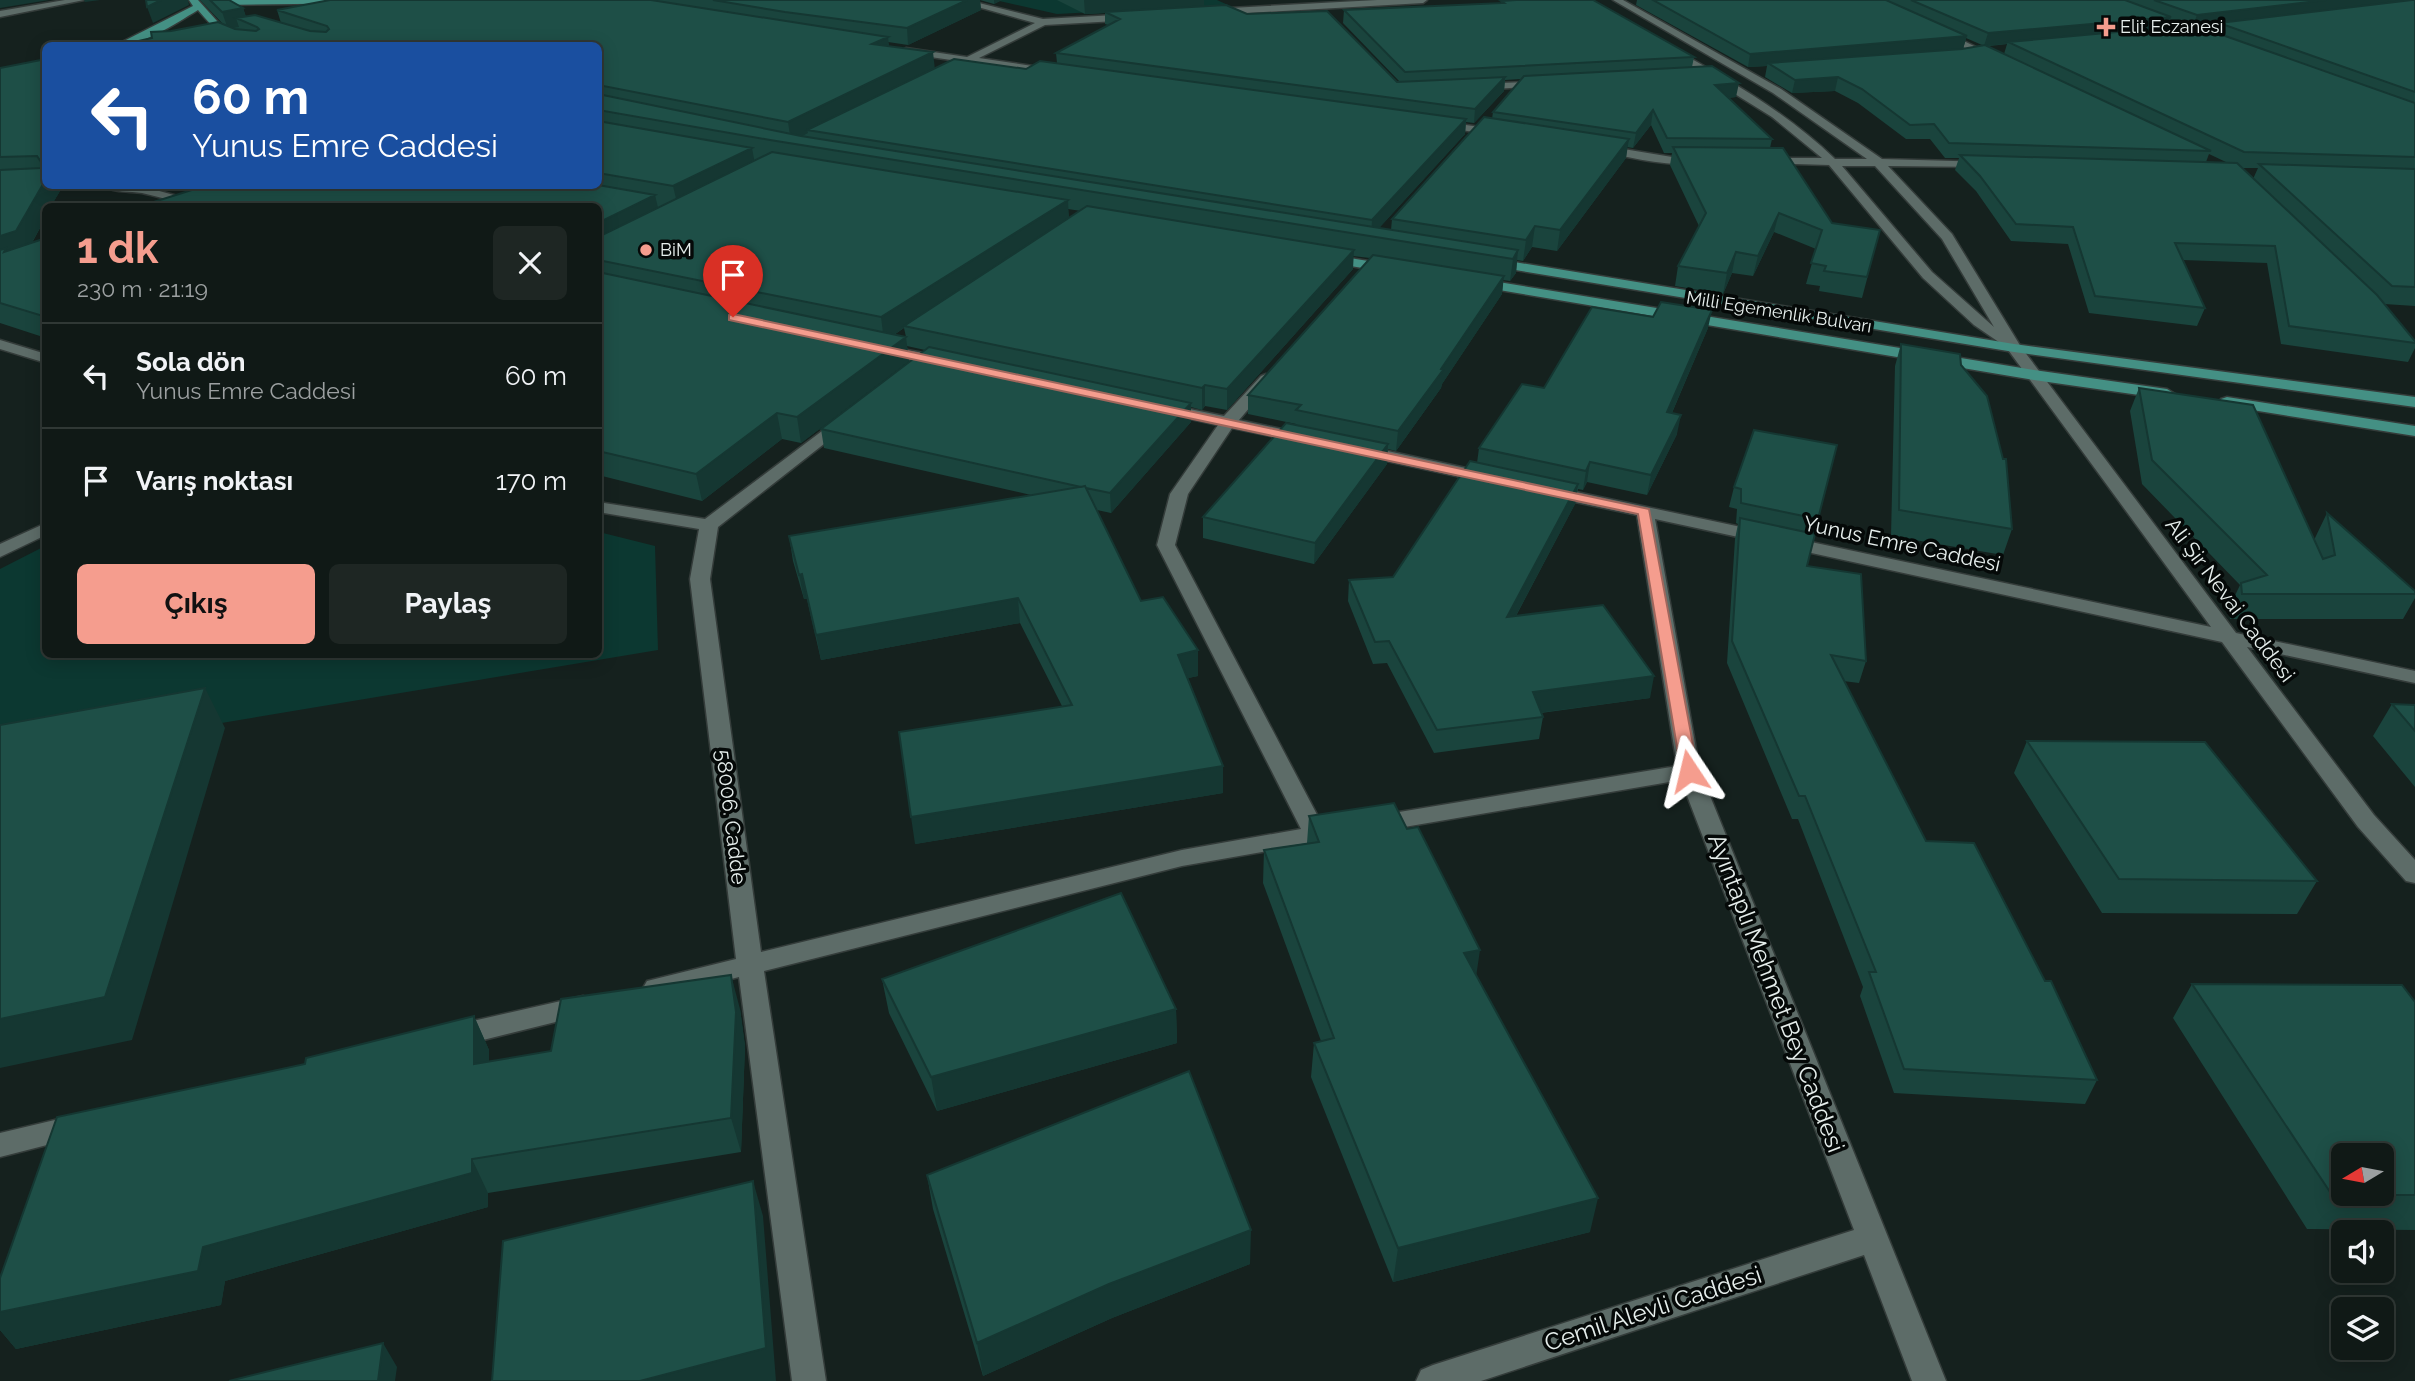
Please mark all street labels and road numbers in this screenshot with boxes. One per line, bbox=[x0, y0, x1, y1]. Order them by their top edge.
street label: Milli Egemenlik Bulvarı bbox=[1685, 286, 1873, 337]
street label: Yunus Emre Caddesi bbox=[1801, 510, 2003, 577]
street label: Ali Şir Nevai Caddesi bbox=[2161, 513, 2300, 687]
street label: 58006. Cadde bbox=[711, 748, 752, 886]
street label: Ayıntaplı Mehmet Bey Caddesi bbox=[1702, 829, 1851, 1156]
street label: Cemil Alevli Caddesi bbox=[1541, 1260, 1765, 1357]

